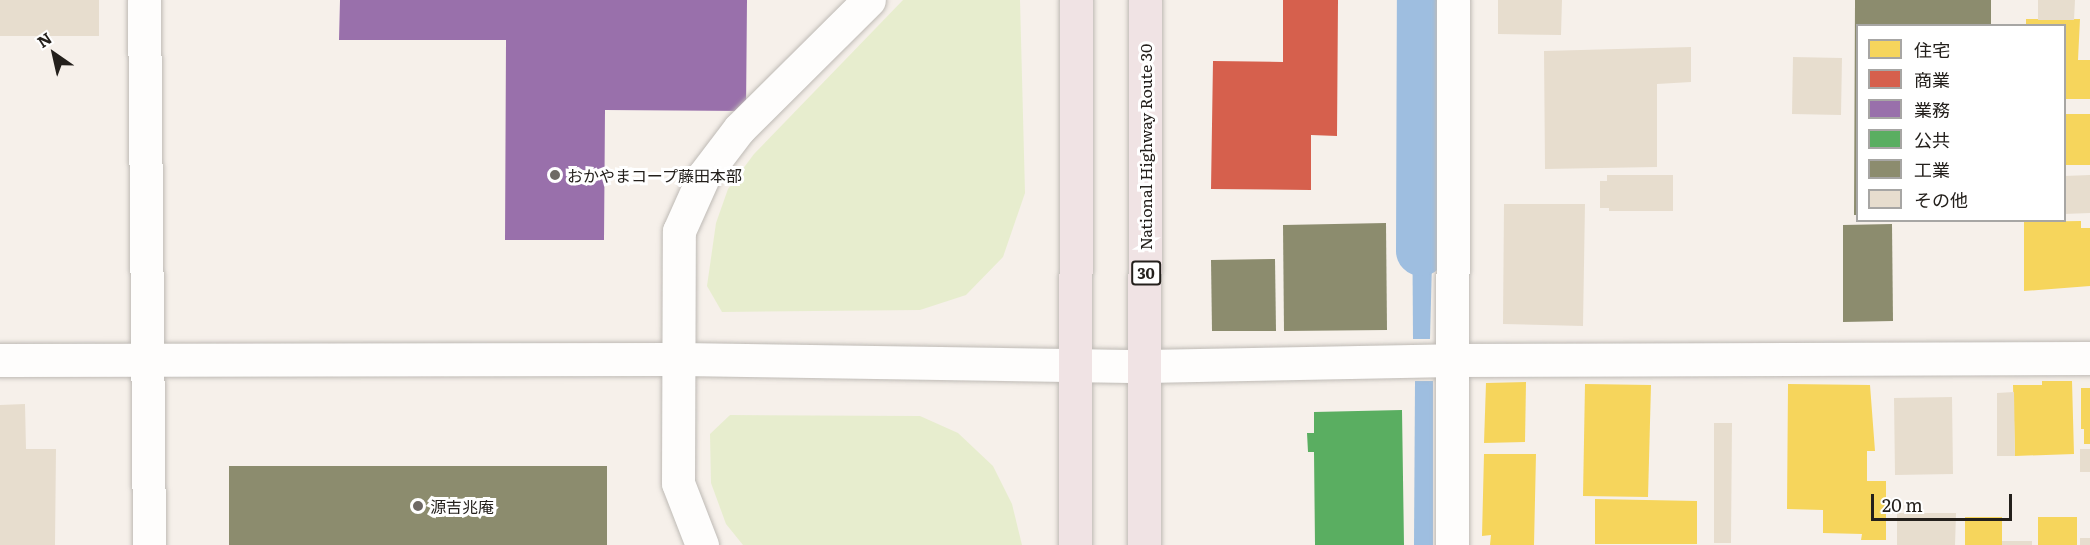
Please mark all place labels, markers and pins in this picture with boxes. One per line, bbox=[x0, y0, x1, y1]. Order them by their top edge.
place label: おかやまコープ藤田本部 bbox=[567, 165, 743, 185]
marker: おかやまコープ藤田本部 bbox=[548, 168, 562, 182]
place label: 源吉兆庵 bbox=[430, 496, 494, 516]
marker: 源吉兆庵 bbox=[411, 499, 425, 513]

